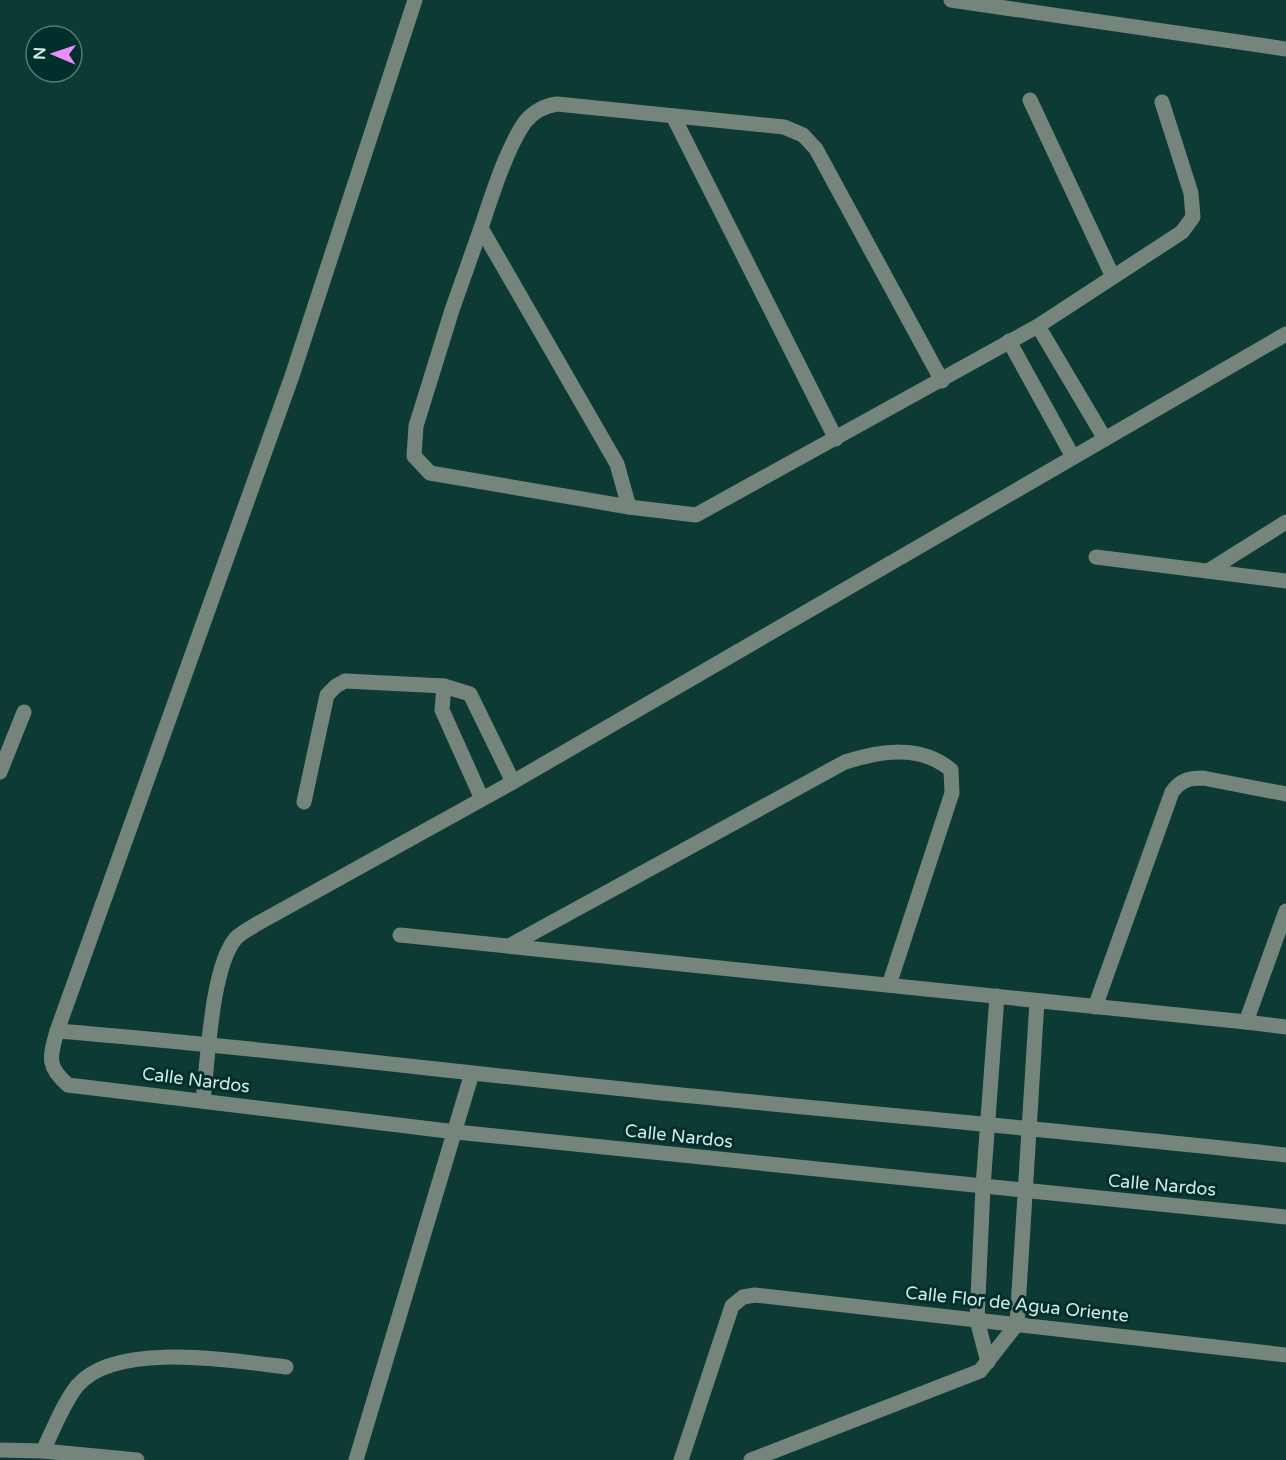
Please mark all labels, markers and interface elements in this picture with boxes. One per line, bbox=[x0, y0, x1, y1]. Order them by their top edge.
north arrow bbox=[24, 24, 84, 84]
text: N bbox=[30, 47, 50, 60]
street label: Calle Nardos bbox=[141, 1062, 251, 1098]
street label: Calle Nardos bbox=[624, 1119, 734, 1153]
street label: Calle Nardos bbox=[1107, 1169, 1217, 1201]
street label: Calle Flor de Agua Oriente bbox=[904, 1281, 1130, 1327]

